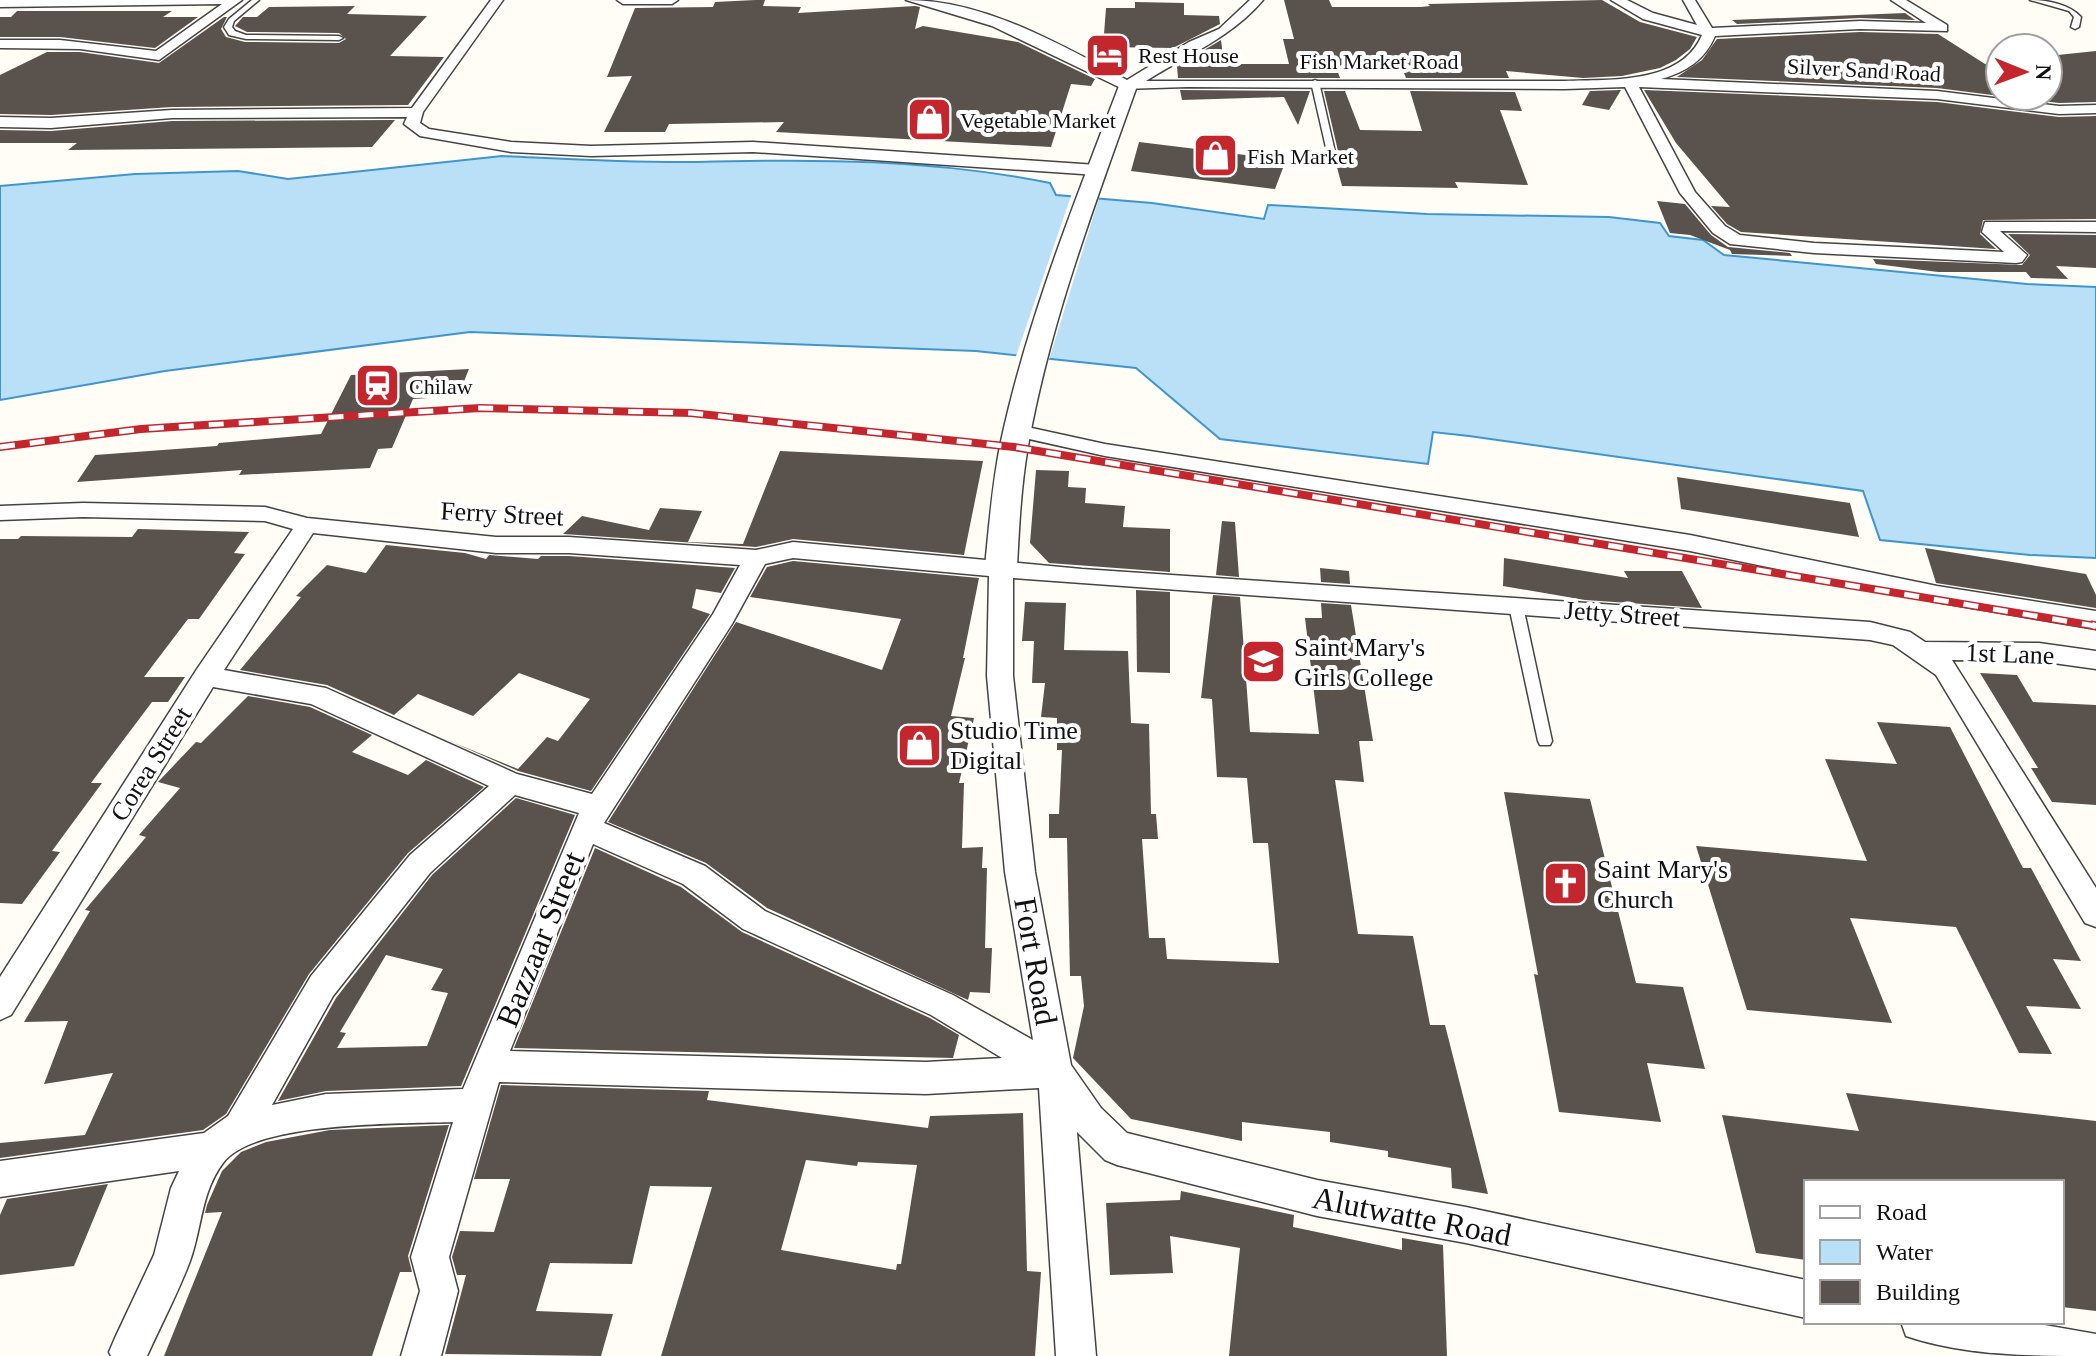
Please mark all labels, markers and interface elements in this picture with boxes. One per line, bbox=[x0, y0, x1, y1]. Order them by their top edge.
hotel icon: Rest House bbox=[1083, 31, 1131, 79]
north arrow bbox=[1984, 32, 2064, 112]
place label: Rest House bbox=[1138, 43, 1239, 68]
street label: Fish Market Road bbox=[1300, 49, 1458, 74]
street label: Silver Sand Road bbox=[1786, 53, 1942, 87]
text: N bbox=[2031, 64, 2056, 81]
shop icon: Vegetable Market bbox=[905, 96, 953, 144]
place label: Vegetable Market bbox=[960, 108, 1116, 133]
shop icon: Fish Market bbox=[1192, 132, 1240, 180]
place label: Fish Market bbox=[1247, 144, 1354, 169]
station icon: Chilaw bbox=[354, 362, 402, 410]
place label: Chilaw bbox=[409, 374, 473, 399]
street label: Ferry Street bbox=[440, 496, 565, 532]
street label: Jetty Street bbox=[1563, 595, 1682, 633]
place label: Saint Mary's Girls College bbox=[1294, 633, 1433, 692]
school or university icon: Saint Mary's Girls College bbox=[1239, 638, 1287, 686]
street label: 1st Lane bbox=[1965, 638, 2055, 670]
street label: Corea Street bbox=[104, 701, 198, 826]
place label: Studio Time Digital bbox=[950, 716, 1078, 775]
shop icon: Studio Time Digital bbox=[895, 721, 943, 769]
street label: Bazzaar Street bbox=[489, 846, 592, 1032]
place label: Saint Mary's Church bbox=[1597, 855, 1728, 914]
church icon: Saint Mary's Church bbox=[1542, 860, 1590, 908]
street label: Fort Road bbox=[1007, 894, 1065, 1028]
street label: Alutwatte Road bbox=[1310, 1179, 1514, 1253]
legend bbox=[1804, 1180, 2064, 1324]
text: Road bbox=[1876, 1199, 1927, 1225]
text: Water bbox=[1876, 1239, 1933, 1265]
text: Building bbox=[1876, 1279, 1960, 1305]

